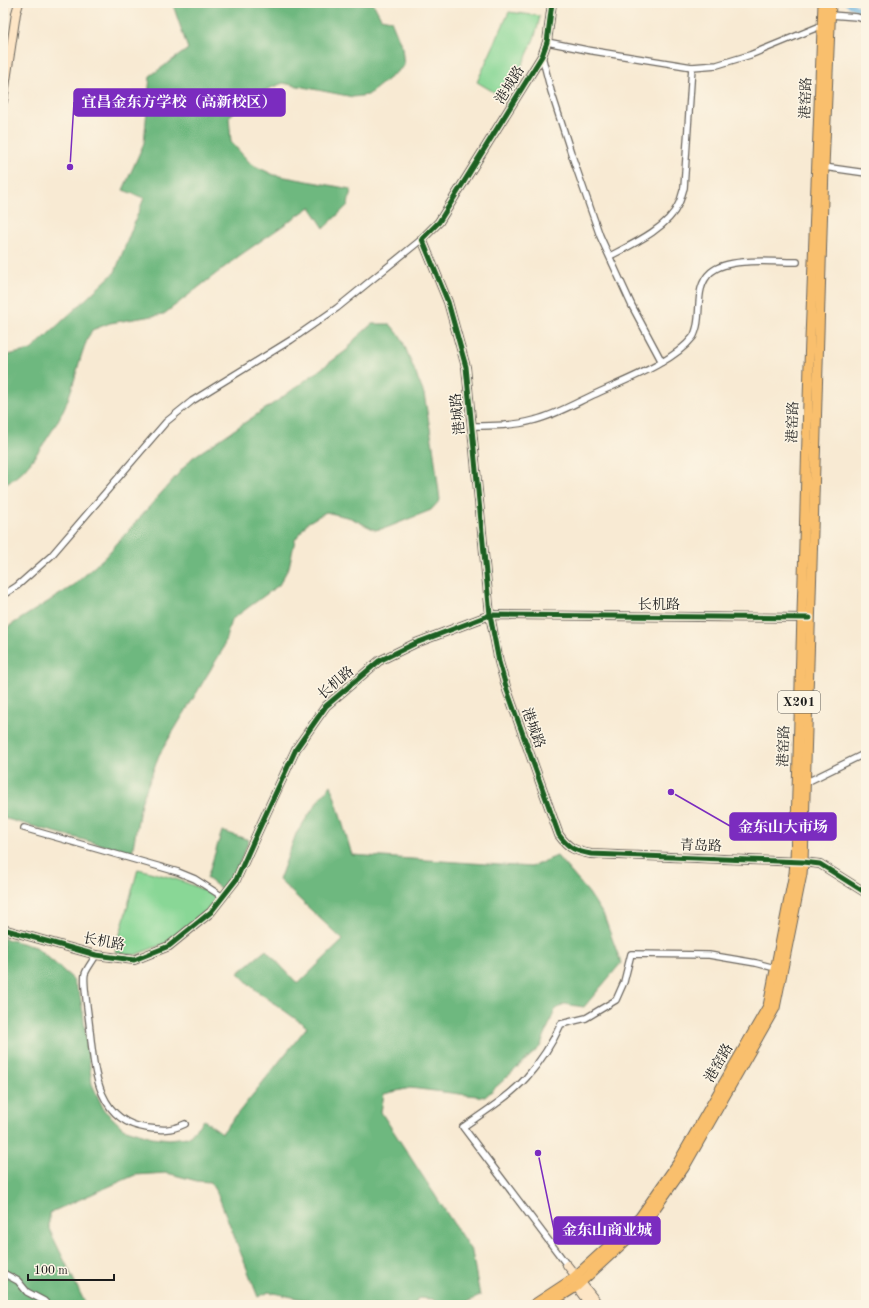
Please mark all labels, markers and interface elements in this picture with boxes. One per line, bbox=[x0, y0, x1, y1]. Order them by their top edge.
street label: 港城路 bbox=[492, 63, 527, 107]
street label: 港窑路 bbox=[797, 77, 814, 119]
callout: 宜昌金东方学校（高新校区） bbox=[74, 89, 285, 116]
text: 宜昌金东方学校（高新校区） bbox=[81, 93, 277, 111]
street label: 港城路 bbox=[448, 392, 467, 436]
street label: 港窑路 bbox=[784, 401, 801, 443]
street label: 长机路 bbox=[638, 597, 680, 612]
street label: 长机路 bbox=[315, 663, 356, 702]
road number: X201 bbox=[778, 691, 820, 713]
street label: 港城路 bbox=[519, 706, 548, 750]
street label: 港窑路 bbox=[775, 725, 792, 767]
callout: 金东山大市场 bbox=[730, 813, 836, 840]
text: 金东山大市场 bbox=[738, 818, 828, 836]
street label: 青岛路 bbox=[680, 837, 722, 854]
street label: 长机路 bbox=[82, 930, 126, 953]
street label: 港窑路 bbox=[702, 1041, 736, 1085]
callout: 金东山商业城 bbox=[554, 1217, 660, 1244]
text: 金东山商业城 bbox=[562, 1221, 652, 1239]
scale bar bbox=[28, 1256, 114, 1282]
text: 100 m bbox=[34, 1265, 68, 1277]

